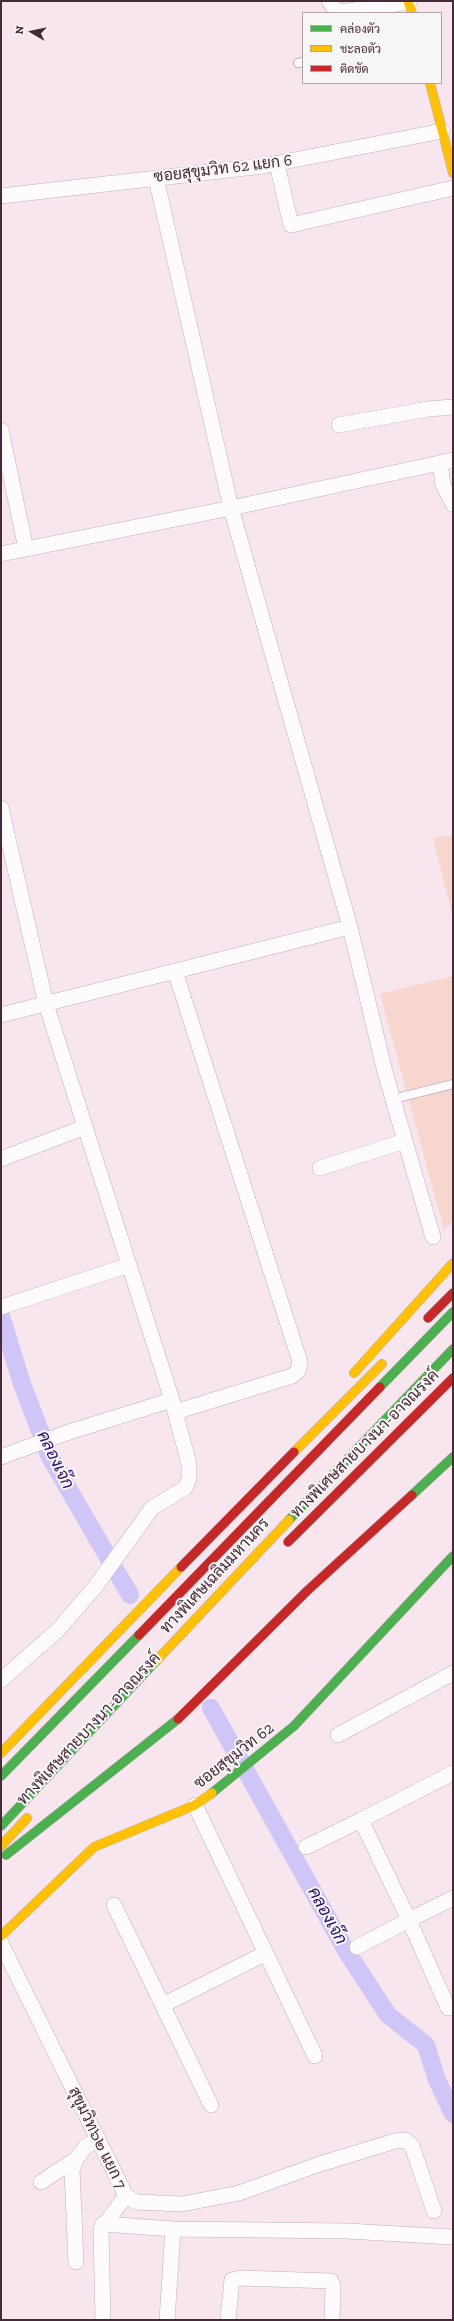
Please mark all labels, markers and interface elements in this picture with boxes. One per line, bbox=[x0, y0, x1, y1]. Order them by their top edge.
north arrow bbox=[12, 12, 52, 52]
legend bbox=[302, 12, 442, 84]
text: คล่องตัว bbox=[340, 22, 380, 36]
text: N bbox=[13, 25, 27, 35]
text: ชะลอตัว bbox=[340, 42, 381, 56]
text: ติดขัด bbox=[340, 62, 369, 76]
street label: ซอยสุขุมวิท 62 แยก 6 bbox=[153, 151, 293, 187]
street label: ทางพิเศษสายบางนา-อาจณรงค์ bbox=[287, 1366, 443, 1522]
water label: คลองเจ๊ก bbox=[32, 1428, 78, 1492]
street label: ทางพิเศษเฉลิมมหานคร bbox=[156, 1514, 274, 1638]
street label: ทางพิเศษสายบางนา-อาจณรงค์ bbox=[13, 1649, 165, 1809]
street label: ซอยสุขุมวิท 62 bbox=[190, 1719, 278, 1793]
water label: คลองเจ๊ก bbox=[303, 1884, 351, 1948]
street label: สุขุมวิท๖๒ แยก 7 bbox=[64, 2084, 130, 2192]

